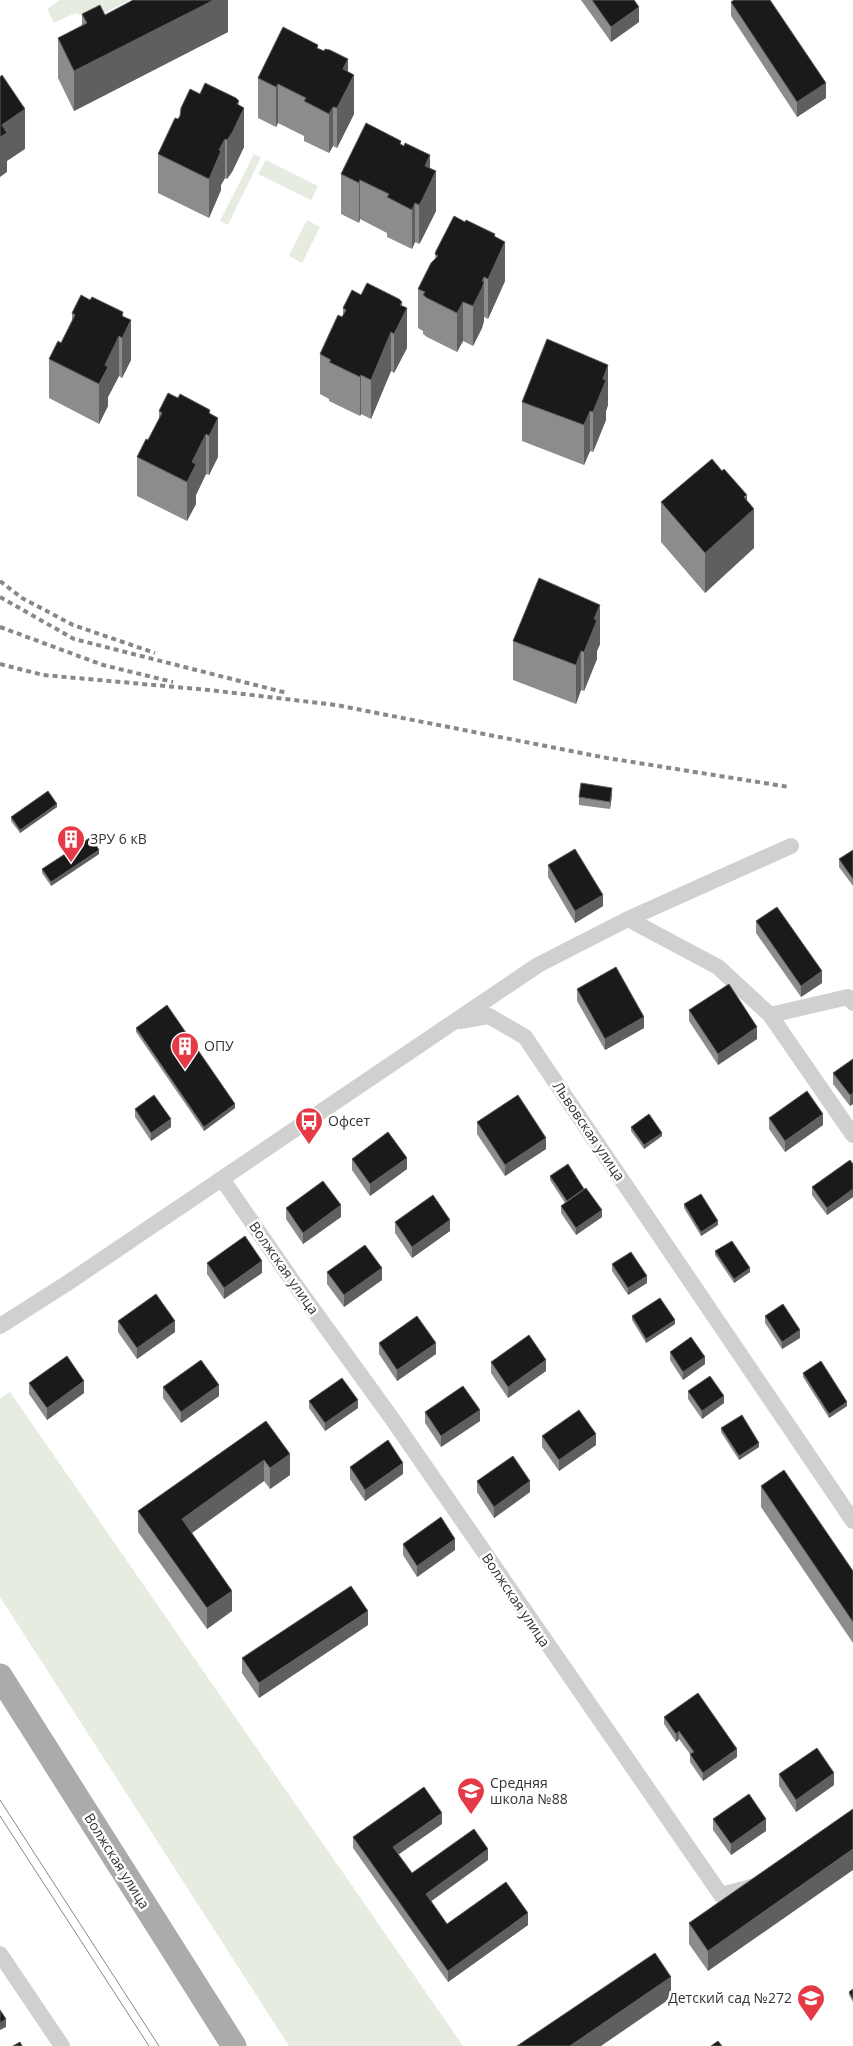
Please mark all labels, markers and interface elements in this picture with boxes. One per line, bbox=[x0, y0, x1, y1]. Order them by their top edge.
building icon: ЗРУ 6 кВ bbox=[56, 824, 86, 863]
place label: ЗРУ 6 кВ bbox=[90, 829, 147, 848]
building icon: ОПУ bbox=[170, 1031, 200, 1070]
place label: ОПУ bbox=[204, 1036, 234, 1055]
street label: Львовская улица bbox=[549, 1077, 630, 1184]
bus stop icon: Офсет bbox=[294, 1106, 324, 1145]
place label: Офсет bbox=[328, 1111, 370, 1130]
street label: Волжская улица bbox=[245, 1217, 324, 1318]
street label: Волжская улица bbox=[478, 1549, 555, 1650]
place label: Средняя школа №88 bbox=[490, 1773, 568, 1808]
school or university icon: Средняя школа №88 bbox=[456, 1776, 486, 1815]
street label: Волжская улица bbox=[80, 1809, 154, 1912]
school or university icon: Детский сад №272 bbox=[796, 1983, 826, 2022]
place label: Детский сад №272 bbox=[668, 1988, 792, 2007]

